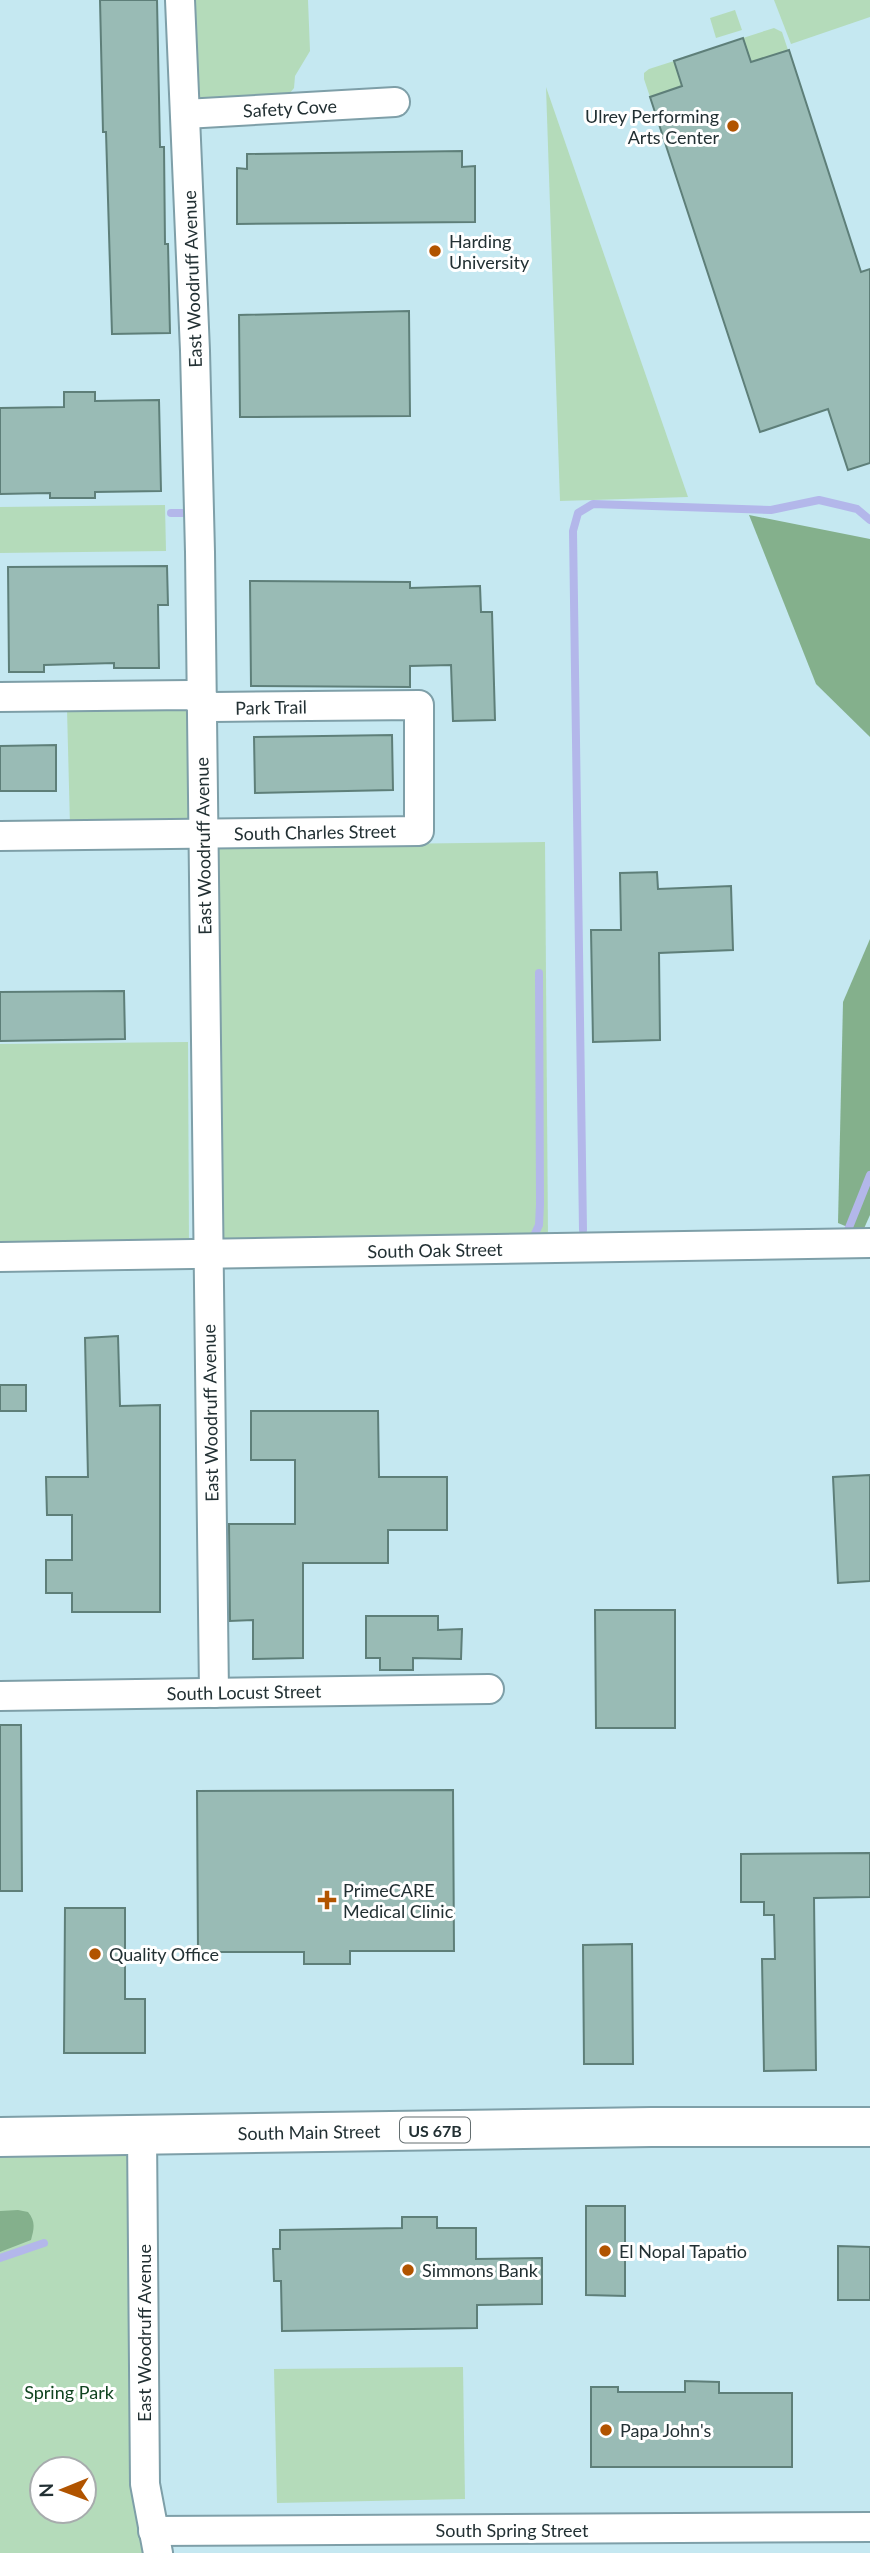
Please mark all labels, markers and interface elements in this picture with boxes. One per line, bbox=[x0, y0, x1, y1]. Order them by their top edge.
street label: Safety Cove bbox=[242, 95, 338, 121]
place label: Ulrey Performing Arts Center bbox=[585, 105, 719, 148]
marker: Ulrey Performing Arts Center bbox=[725, 118, 741, 134]
street label: East Woodruff Avenue bbox=[178, 190, 206, 368]
place label: Harding University bbox=[449, 230, 530, 273]
marker: Harding University bbox=[427, 243, 443, 259]
street label: Park Trail bbox=[235, 695, 307, 719]
street label: East Woodruff Avenue bbox=[190, 757, 216, 935]
street label: South Charles Street bbox=[234, 820, 397, 844]
street label: South Oak Street bbox=[367, 1238, 503, 1262]
street label: East Woodruff Avenue bbox=[197, 1324, 223, 1502]
street label: South Locust Street bbox=[166, 1680, 322, 1704]
place label: PrimeCARE Medical Clinic bbox=[343, 1879, 454, 1922]
marker: PrimeCARE Medical Clinic bbox=[317, 1890, 337, 1910]
place label: Quality Office bbox=[109, 1943, 219, 1965]
marker: Quality Office bbox=[87, 1946, 103, 1962]
road number: US 67B bbox=[400, 2118, 470, 2142]
street label: South Main Street bbox=[237, 2120, 381, 2144]
place label: El Nopal Tapatio bbox=[619, 2240, 747, 2262]
marker: El Nopal Tapatio bbox=[597, 2243, 613, 2259]
street label: East Woodruff Avenue bbox=[133, 2244, 155, 2422]
place label: Simmons Bank bbox=[422, 2259, 539, 2281]
marker: Simmons Bank bbox=[400, 2262, 416, 2278]
park label: Spring Park bbox=[24, 2381, 115, 2403]
place label: Papa John's bbox=[620, 2419, 712, 2441]
marker: Papa John's bbox=[598, 2422, 614, 2438]
north arrow bbox=[28, 2455, 98, 2525]
text: N bbox=[34, 2483, 57, 2498]
street label: South Spring Street bbox=[436, 2519, 589, 2541]

